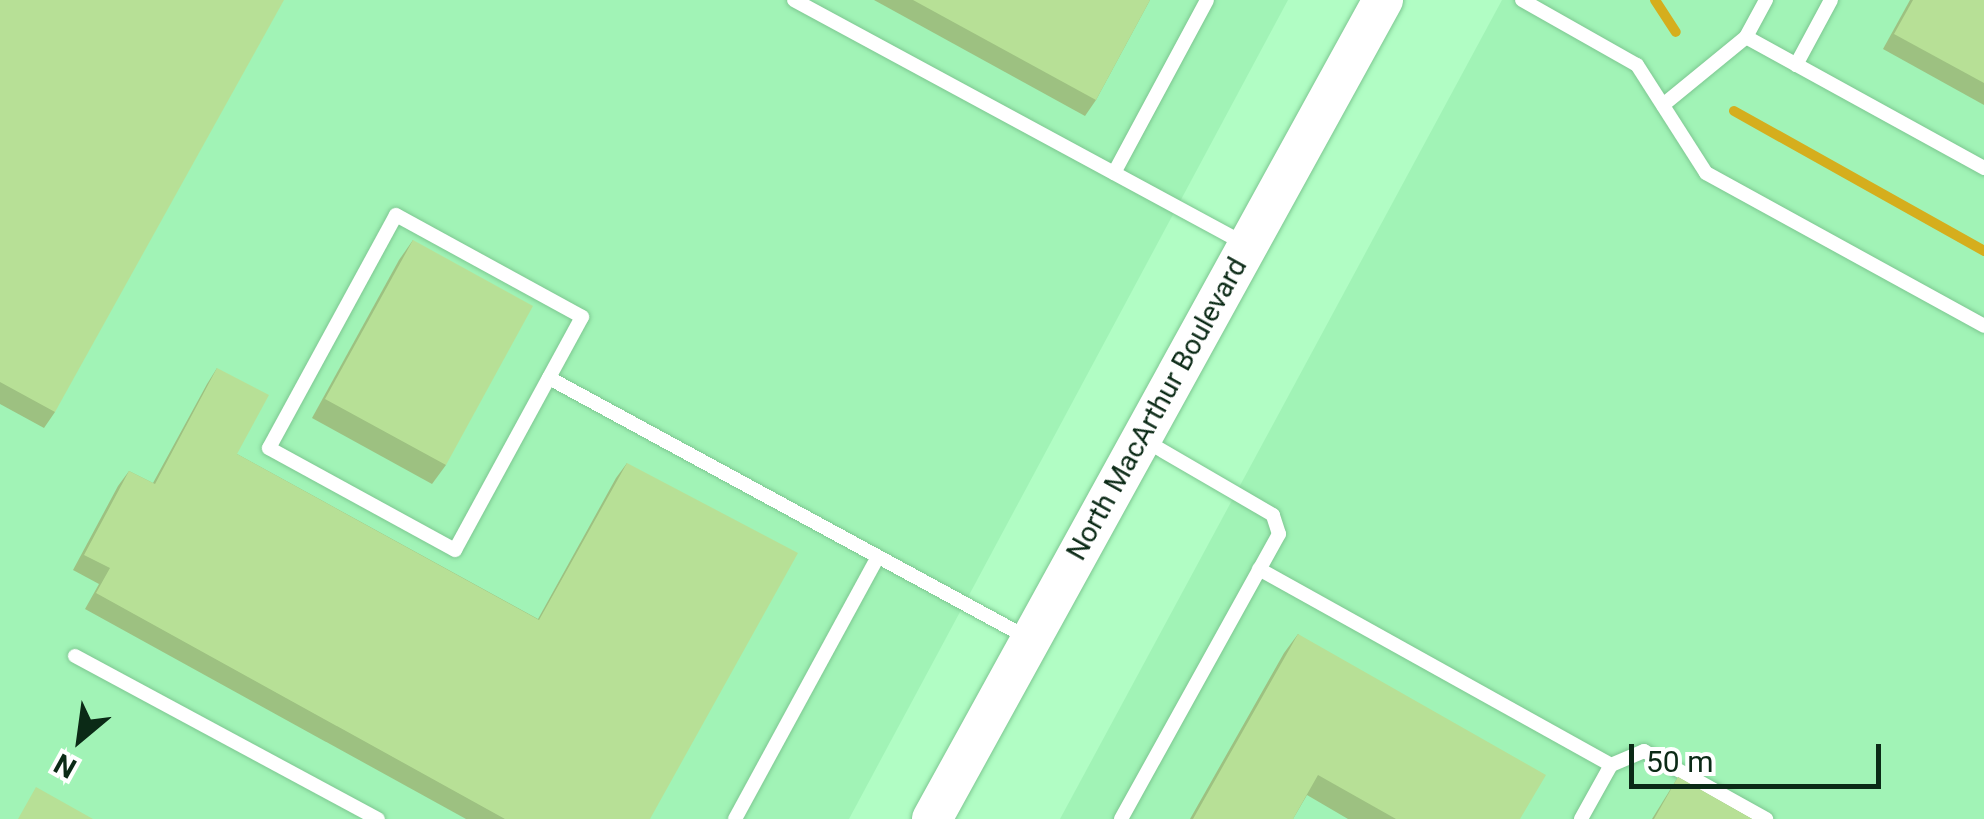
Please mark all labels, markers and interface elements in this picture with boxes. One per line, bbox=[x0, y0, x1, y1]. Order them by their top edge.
street label: North MacArthur Boulevard bbox=[1060, 252, 1254, 566]
north arrow bbox=[30, 689, 130, 789]
scale bar bbox=[1634, 724, 1886, 786]
text: 50 m bbox=[1646, 744, 1713, 779]
text: N bbox=[49, 746, 82, 785]

